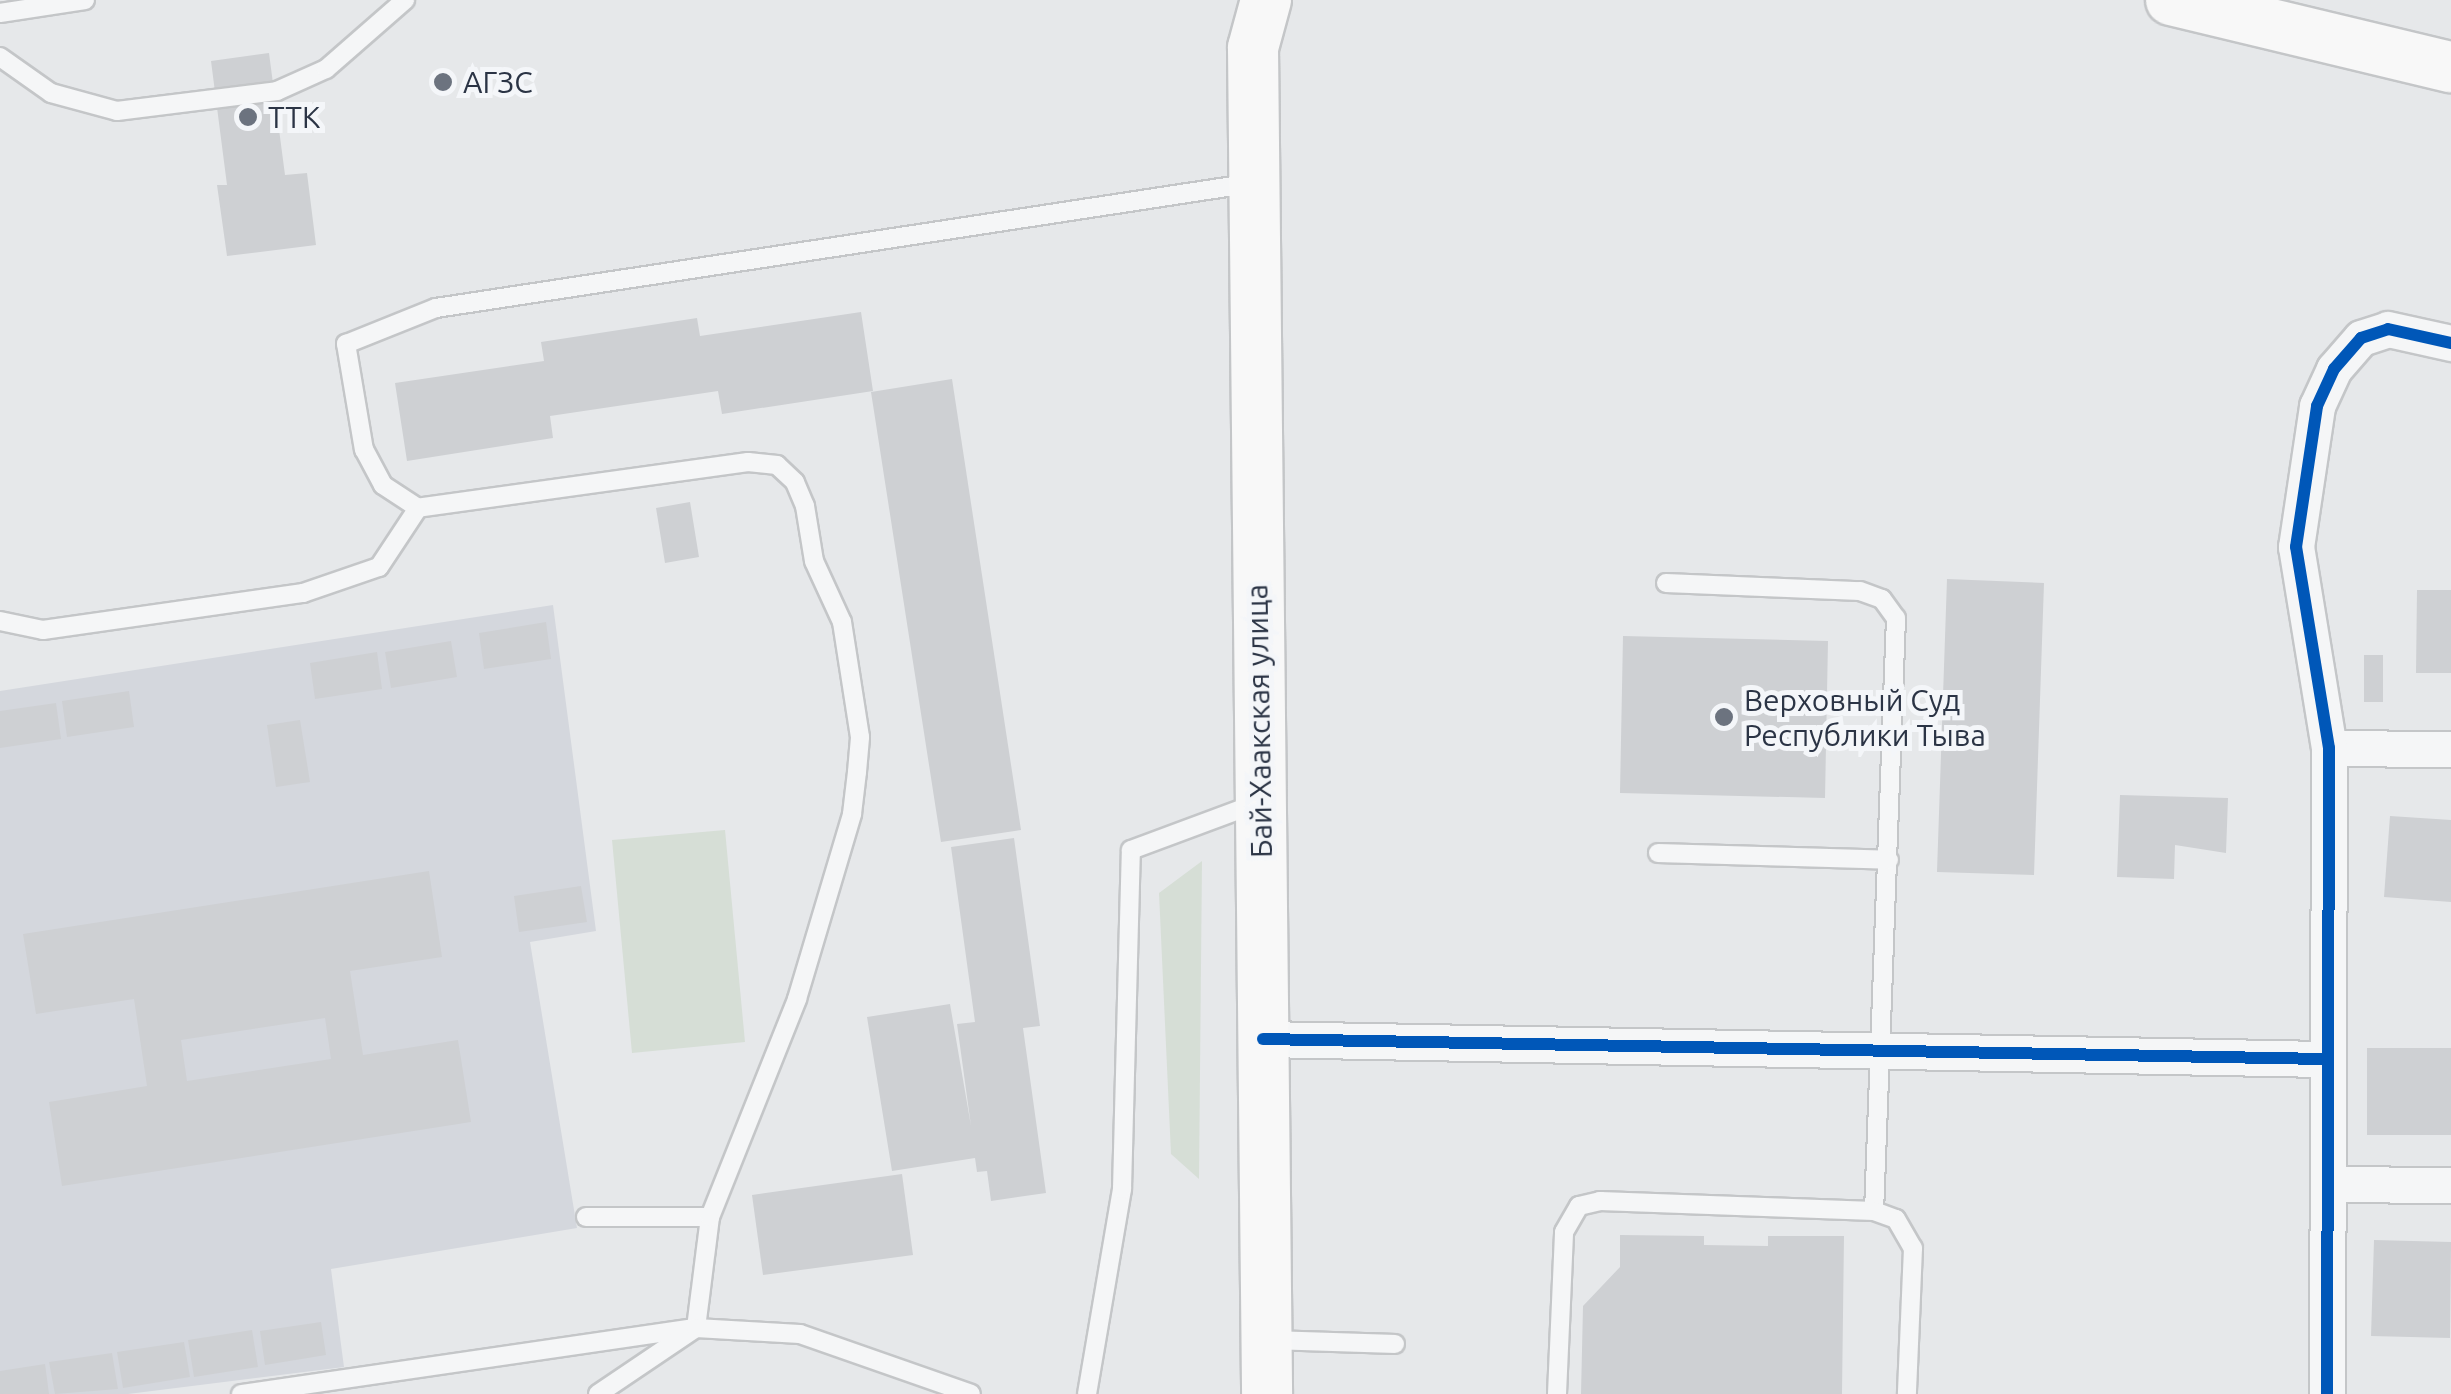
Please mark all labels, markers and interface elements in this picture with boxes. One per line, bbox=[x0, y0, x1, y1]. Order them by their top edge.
place label: АГЗС bbox=[463, 64, 533, 100]
marker: АГЗС bbox=[432, 71, 454, 93]
place label: ТТК bbox=[268, 99, 320, 135]
marker: ТТК bbox=[237, 106, 259, 128]
street label: Бай-Хаакская улица bbox=[1239, 584, 1279, 858]
place label: Верховный Суд Республики Тыва bbox=[1744, 682, 1986, 752]
marker: Верховный Суд Республики Тыва bbox=[1713, 706, 1735, 728]

